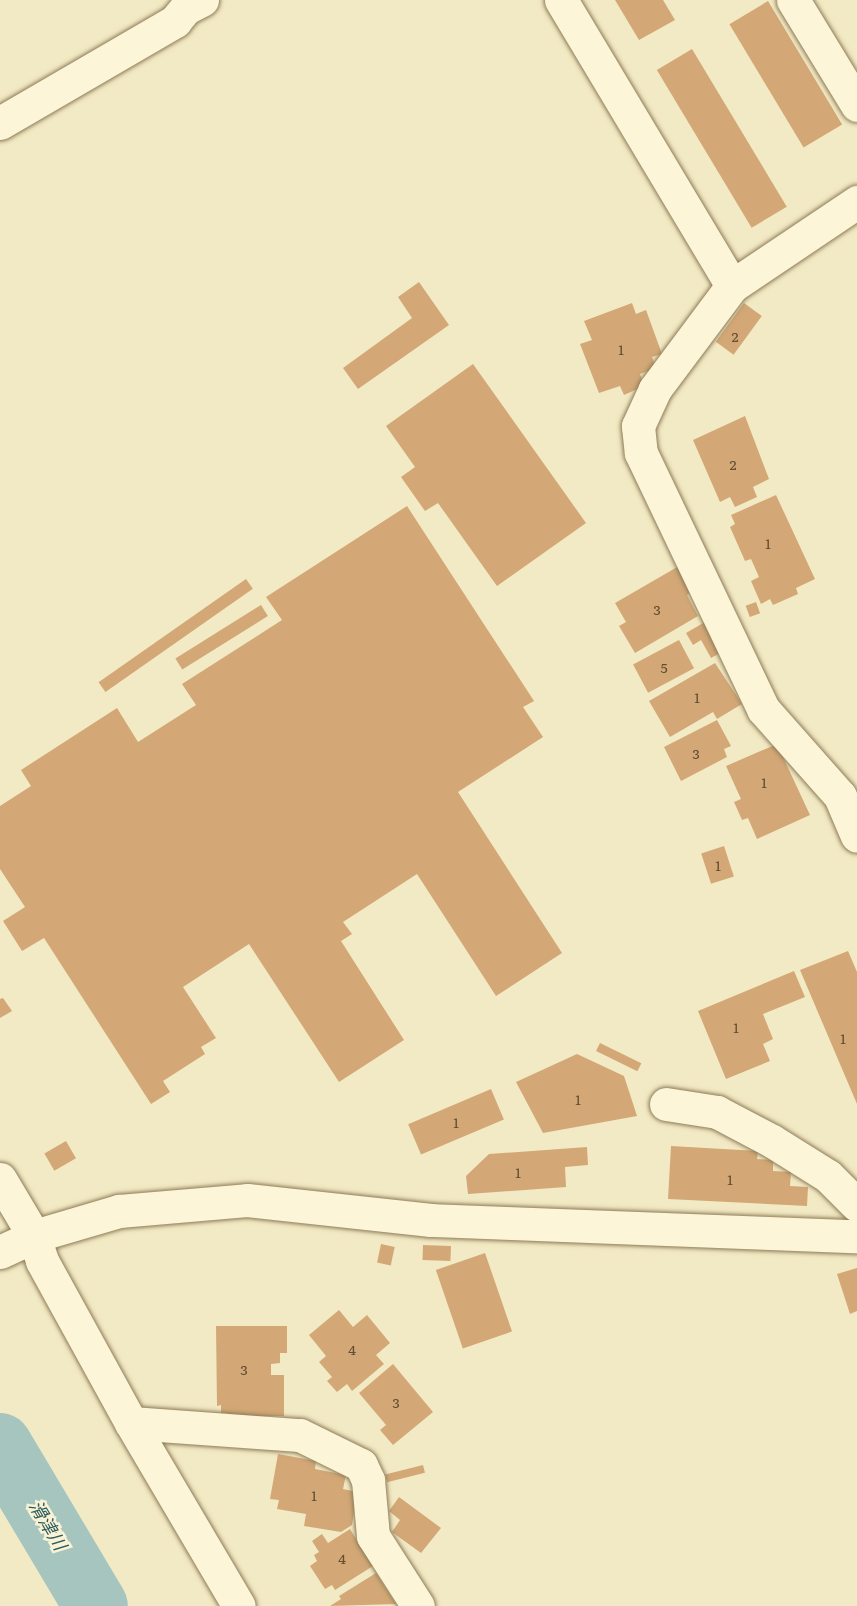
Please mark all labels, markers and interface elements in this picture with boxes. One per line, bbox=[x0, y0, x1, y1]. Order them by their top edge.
house number: 2 bbox=[731, 328, 739, 344]
house number: 1 bbox=[618, 341, 624, 357]
house number: 2 bbox=[729, 456, 737, 472]
house number: 1 bbox=[765, 535, 771, 551]
house number: 3 bbox=[653, 601, 661, 617]
house number: 5 bbox=[660, 659, 668, 675]
house number: 1 bbox=[694, 689, 700, 705]
house number: 3 bbox=[692, 745, 700, 761]
house number: 1 bbox=[761, 774, 767, 790]
house number: 1 bbox=[715, 857, 721, 873]
house number: 1 bbox=[733, 1019, 739, 1035]
house number: 1 bbox=[840, 1030, 846, 1046]
house number: 1 bbox=[575, 1091, 581, 1107]
house number: 1 bbox=[453, 1114, 459, 1130]
house number: 1 bbox=[515, 1164, 521, 1180]
house number: 1 bbox=[727, 1171, 733, 1187]
house number: 4 bbox=[348, 1341, 356, 1357]
house number: 3 bbox=[240, 1361, 248, 1377]
house number: 3 bbox=[392, 1394, 400, 1410]
house number: 1 bbox=[311, 1487, 317, 1503]
water label: 滑津川 bbox=[25, 1496, 71, 1554]
house number: 4 bbox=[338, 1550, 346, 1566]

